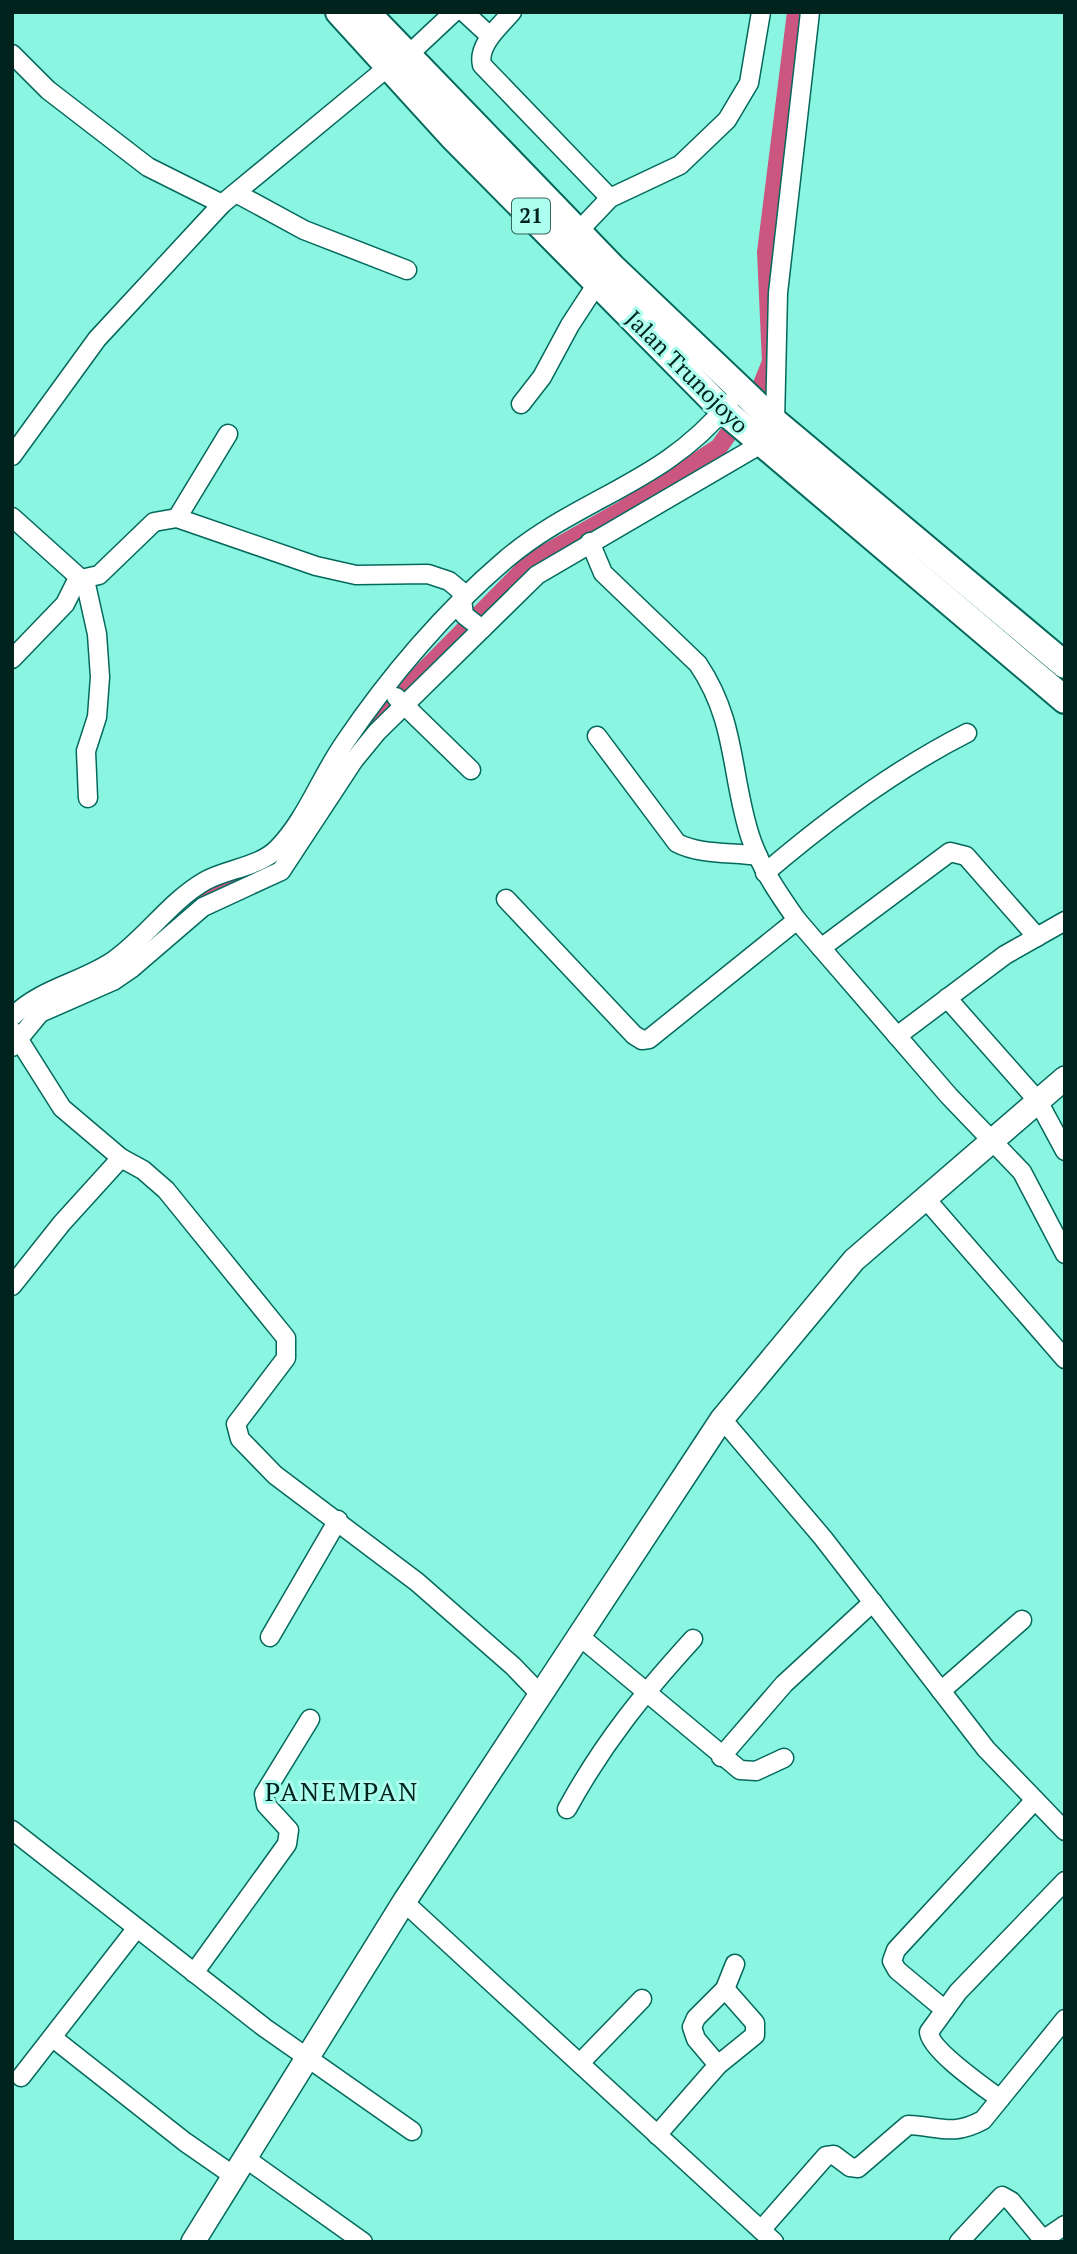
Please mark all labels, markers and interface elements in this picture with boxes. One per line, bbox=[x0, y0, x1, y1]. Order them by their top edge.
road number: 21 bbox=[512, 198, 550, 234]
street label: Jalan Trunojoyo bbox=[619, 303, 756, 440]
district label: PANEMPAN bbox=[265, 1774, 419, 1808]

